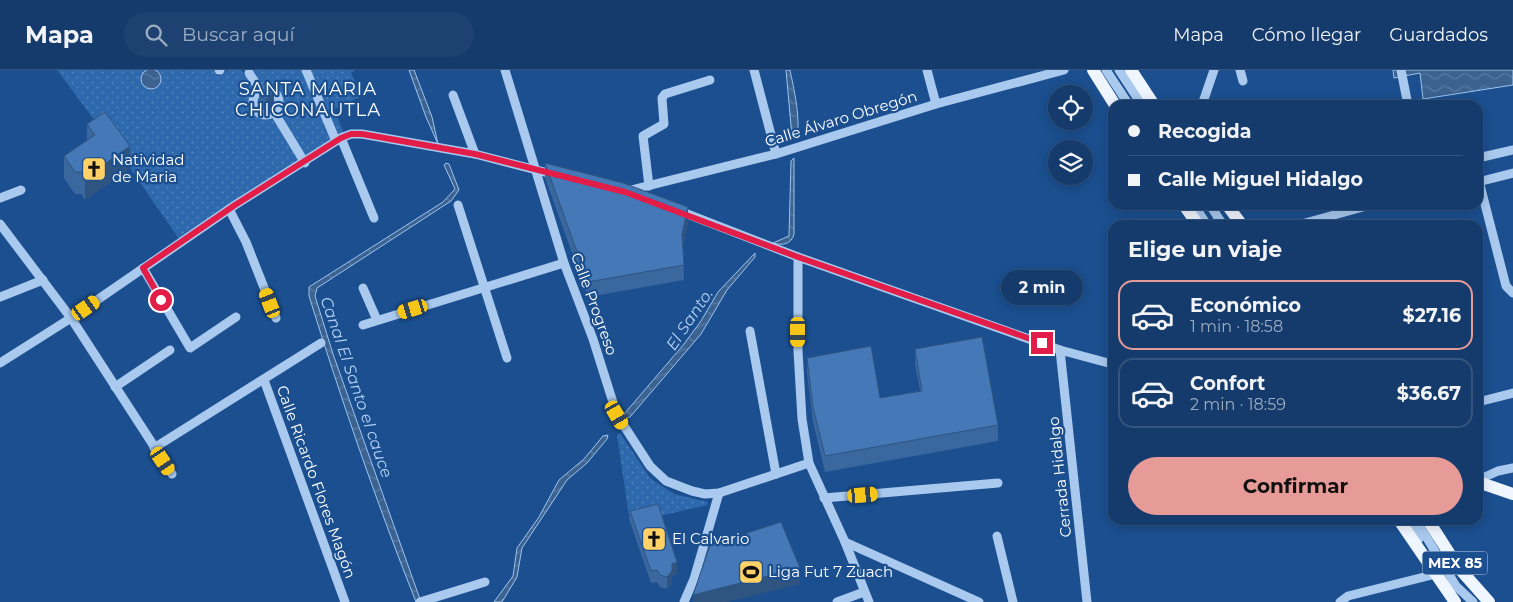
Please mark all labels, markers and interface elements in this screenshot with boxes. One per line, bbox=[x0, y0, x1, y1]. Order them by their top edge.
search box bbox=[124, 12, 474, 57]
text: Mapa bbox=[25, 20, 94, 49]
icon: search bbox=[142, 21, 170, 49]
text: Buscar aquí bbox=[182, 23, 295, 46]
text: Mapa bbox=[1173, 24, 1224, 46]
text: Cómo llegar bbox=[1252, 24, 1361, 46]
text: Guardados bbox=[1389, 24, 1488, 46]
district label: SANTA MARIA CHICONAUTLA bbox=[235, 78, 381, 121]
map controls bbox=[1048, 85, 1093, 185]
button: locate bbox=[1048, 85, 1093, 130]
street label: Calle Álvaro Obregón bbox=[762, 86, 919, 151]
text: Recogida bbox=[1158, 120, 1251, 143]
button: layers bbox=[1048, 140, 1093, 185]
place label: Natividad de Maria bbox=[112, 150, 185, 186]
church icon: Natividad de Maria bbox=[81, 156, 107, 182]
text: Calle Miguel Hidalgo bbox=[1158, 168, 1363, 191]
text: Elige un viaje bbox=[1128, 236, 1282, 263]
street label: Calle Progreso bbox=[567, 250, 622, 358]
callout: 2 min bbox=[1001, 270, 1083, 306]
text: 2 min bbox=[1019, 278, 1065, 297]
water label: El Santo. bbox=[662, 285, 717, 354]
car bbox=[257, 286, 282, 320]
route start bbox=[150, 289, 172, 311]
car bbox=[69, 293, 102, 323]
icon: car bbox=[1130, 293, 1175, 338]
water label: Canal El Santo el cauce bbox=[317, 294, 397, 480]
text: Económico bbox=[1190, 294, 1301, 317]
car bbox=[396, 297, 429, 321]
text: $27.16 bbox=[1403, 304, 1461, 327]
car bbox=[790, 317, 805, 347]
text: 1 min · 18:58 bbox=[1190, 317, 1283, 336]
route end bbox=[1031, 332, 1053, 354]
icon: car bbox=[1130, 371, 1175, 416]
text: Confort bbox=[1190, 372, 1265, 395]
text: $36.67 bbox=[1397, 382, 1461, 405]
street label: Calle Ricardo Flores Magón bbox=[273, 383, 360, 581]
text: 2 min · 18:59 bbox=[1190, 395, 1286, 414]
car bbox=[603, 398, 630, 432]
street label: Cerrada Hidalgo bbox=[1044, 416, 1075, 538]
car bbox=[148, 444, 177, 478]
button: Confirmar bbox=[1128, 457, 1463, 515]
car bbox=[847, 486, 878, 504]
church icon: El Calvario bbox=[641, 526, 667, 552]
place label: El Calvario bbox=[672, 529, 749, 548]
road number: MEX 85 bbox=[1422, 552, 1488, 574]
sports icon: Liga Fut 7 Zuach bbox=[738, 559, 764, 585]
place label: Liga Fut 7 Zuach bbox=[768, 562, 893, 581]

